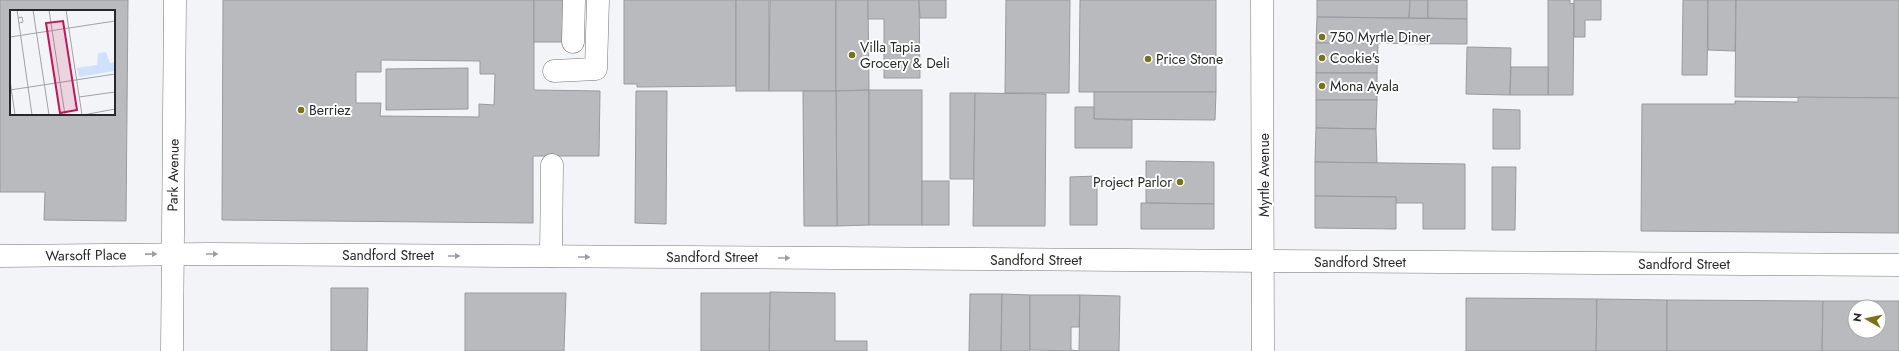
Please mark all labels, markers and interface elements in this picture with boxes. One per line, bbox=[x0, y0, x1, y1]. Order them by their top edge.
inset map bbox=[10, 10, 115, 115]
place label: 750 Myrtle Diner bbox=[1330, 27, 1431, 47]
marker: 750 Myrtle Diner bbox=[1317, 32, 1327, 42]
place label: Villa Tapia Grocery & Deli bbox=[860, 37, 950, 73]
place label: Cookie's bbox=[1330, 48, 1380, 68]
place label: Price Stone bbox=[1156, 49, 1223, 69]
marker: Villa Tapia Grocery & Deli bbox=[847, 50, 857, 60]
marker: Cookie's bbox=[1317, 53, 1327, 63]
marker: Price Stone bbox=[1143, 54, 1153, 64]
place label: Mona Ayala bbox=[1330, 76, 1399, 96]
marker: Mona Ayala bbox=[1317, 81, 1327, 91]
place label: Berriez bbox=[309, 100, 351, 120]
marker: Berriez bbox=[296, 105, 306, 115]
street label: Myrtle Avenue bbox=[1254, 133, 1274, 217]
street label: Park Avenue bbox=[162, 138, 184, 212]
place label: Project Parlor bbox=[1093, 172, 1172, 192]
marker: Project Parlor bbox=[1175, 177, 1185, 187]
street label: Warsoff Place bbox=[45, 244, 127, 266]
street label: Sandford Street bbox=[342, 245, 435, 265]
street label: Sandford Street bbox=[666, 247, 759, 267]
street label: Sandford Street bbox=[990, 250, 1083, 270]
one-way arrow bbox=[145, 251, 158, 257]
one-way arrow bbox=[206, 251, 219, 257]
street label: Sandford Street bbox=[1314, 252, 1407, 272]
one-way arrow bbox=[448, 253, 461, 259]
one-way arrow bbox=[578, 254, 591, 260]
street label: Sandford Street bbox=[1638, 254, 1731, 274]
one-way arrow bbox=[778, 255, 791, 261]
north arrow bbox=[1847, 299, 1887, 339]
text: N bbox=[1849, 312, 1866, 323]

